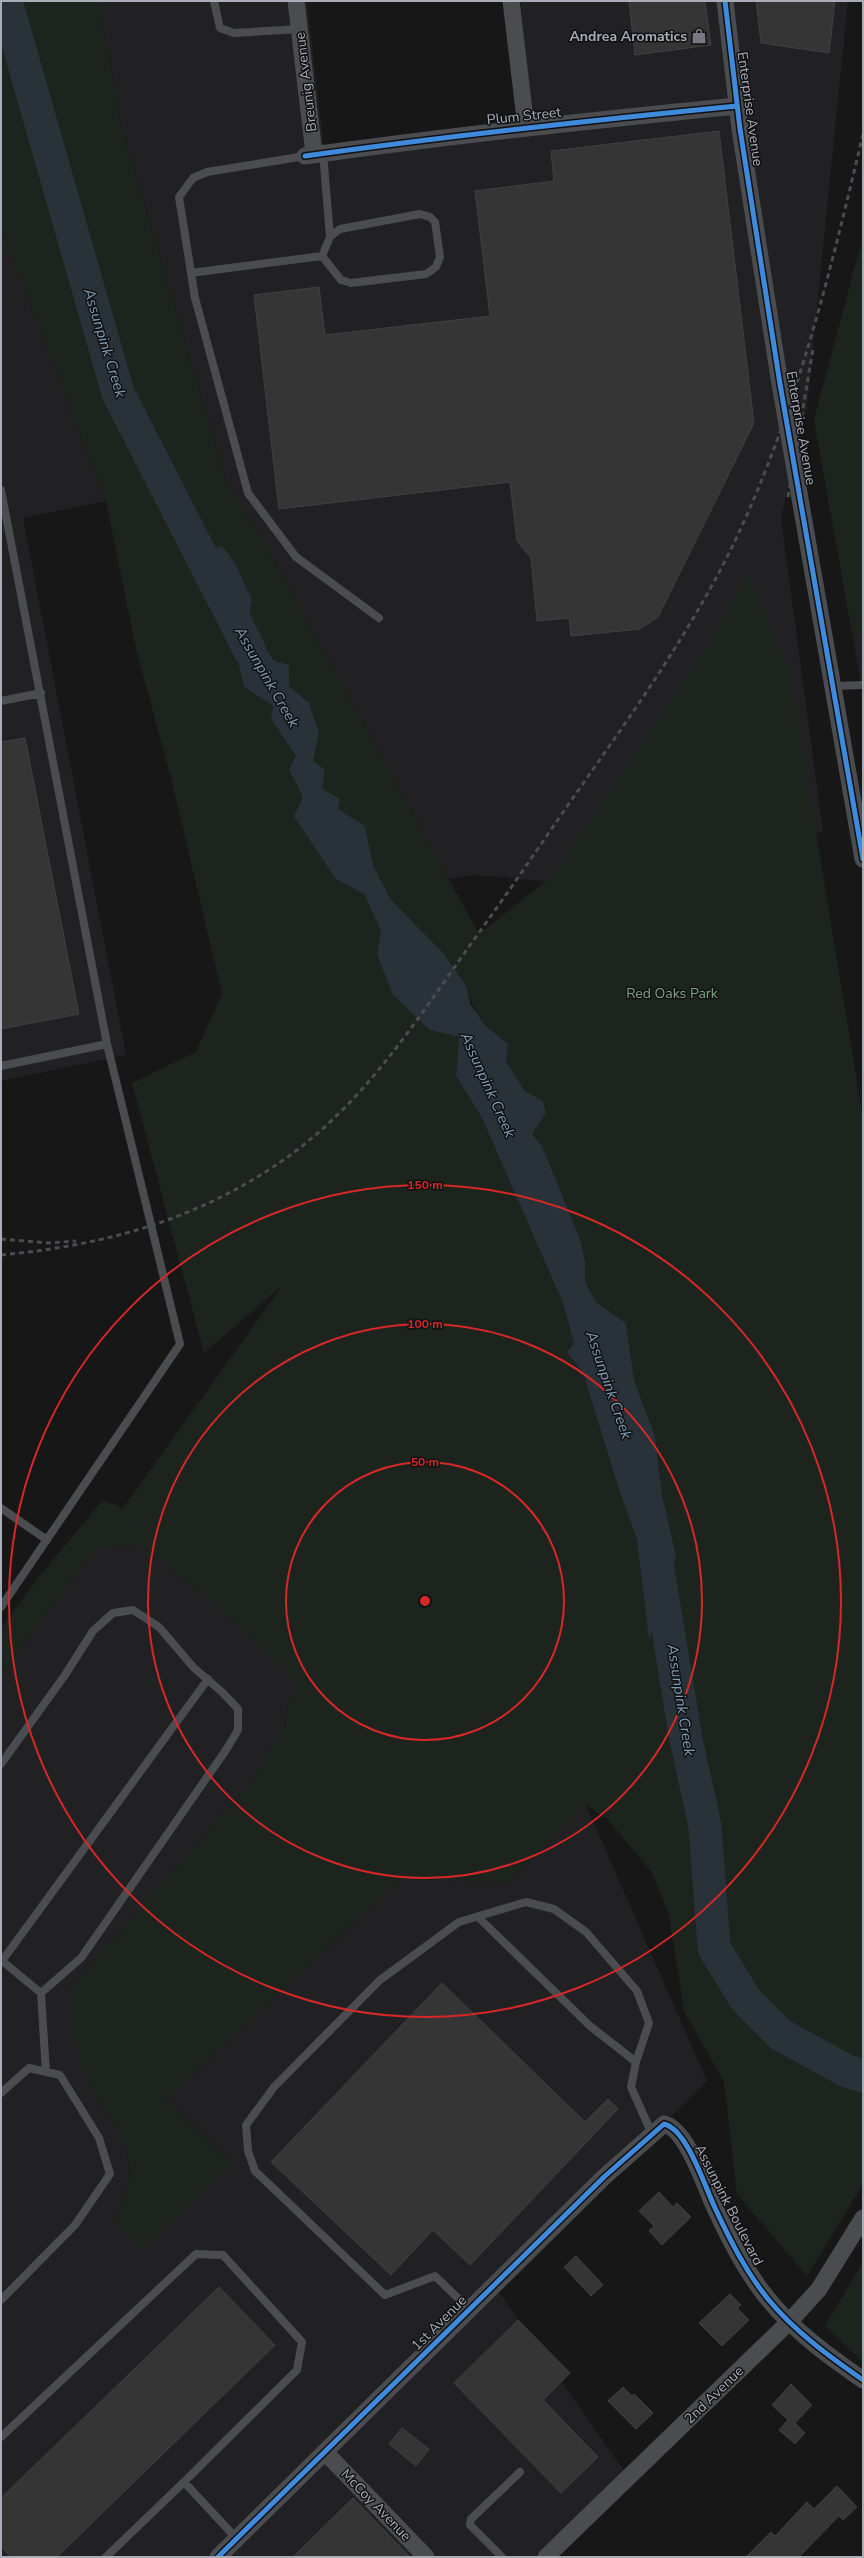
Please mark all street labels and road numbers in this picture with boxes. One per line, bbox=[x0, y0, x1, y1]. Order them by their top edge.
street label: Breunig Avenue bbox=[290, 31, 322, 133]
street label: Enterprise Avenue bbox=[733, 51, 767, 167]
street label: Plum Street bbox=[486, 103, 562, 129]
street label: Enterprise Avenue bbox=[782, 370, 820, 486]
street label: Assunpink Boulevard bbox=[690, 2141, 768, 2269]
street label: 1st Avenue bbox=[407, 2291, 471, 2355]
street label: 2nd Avenue bbox=[680, 2362, 748, 2428]
street label: McCoy Avenue bbox=[337, 2465, 415, 2545]

